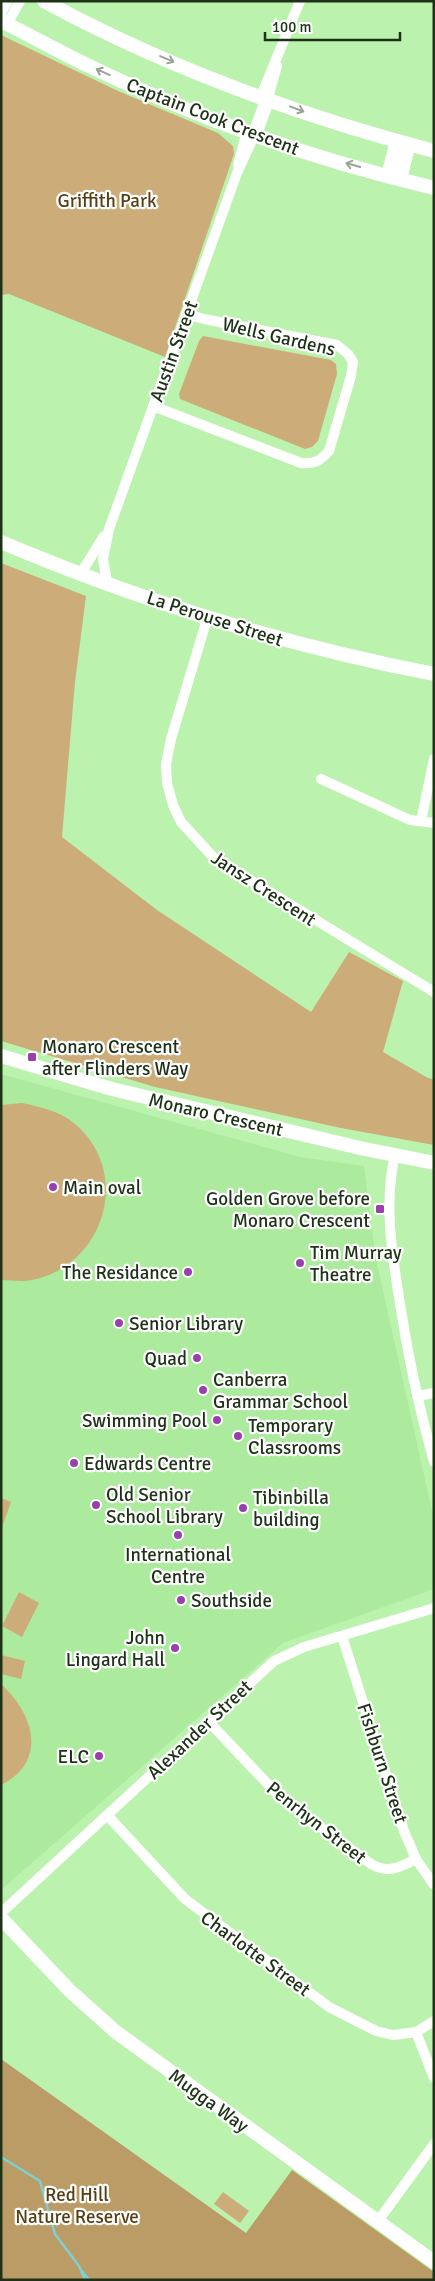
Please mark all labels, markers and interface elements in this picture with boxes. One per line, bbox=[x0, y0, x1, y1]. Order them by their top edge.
scale bar bbox=[265, 10, 400, 42]
text: 100 m bbox=[272, 18, 312, 36]
one-way arrow bbox=[159, 55, 174, 65]
one-way arrow bbox=[96, 67, 111, 77]
street label: Captain Cook Crescent bbox=[123, 73, 303, 161]
one-way arrow bbox=[289, 105, 304, 114]
one-way arrow bbox=[345, 160, 361, 170]
park label: Griffith Park bbox=[57, 189, 157, 213]
street label: Austin Street bbox=[145, 297, 203, 405]
street label: Wells Gardens bbox=[220, 312, 338, 362]
street label: La Perouse Street bbox=[144, 586, 286, 652]
street label: Jansz Crescent bbox=[206, 846, 321, 932]
place label: Monaro Crescent after Flinders Way bbox=[42, 1035, 188, 1081]
marker: Monaro Crescent after Flinders Way bbox=[26, 1051, 38, 1063]
street label: Monaro Crescent bbox=[146, 1088, 286, 1142]
place label: Main oval bbox=[63, 1176, 141, 1200]
marker: Main oval bbox=[47, 1181, 59, 1193]
place label: Golden Grove before Monaro Crescent bbox=[206, 1187, 370, 1233]
marker: Golden Grove before Monaro Crescent bbox=[374, 1203, 386, 1215]
place label: Tim Murray Theatre bbox=[310, 1241, 402, 1287]
marker: Tim Murray Theatre bbox=[294, 1257, 306, 1269]
place label: The Residance bbox=[62, 1261, 178, 1285]
marker: The Residance bbox=[182, 1266, 194, 1278]
place label: Senior Library bbox=[129, 1312, 243, 1336]
marker: Senior Library bbox=[113, 1317, 125, 1329]
place label: Quad bbox=[145, 1347, 187, 1371]
marker: Quad bbox=[191, 1352, 203, 1364]
place label: Canberra Grammar School bbox=[213, 1368, 348, 1414]
marker: Canberra Grammar School bbox=[197, 1384, 209, 1396]
place label: Swimming Pool bbox=[82, 1409, 207, 1433]
marker: Swimming Pool bbox=[211, 1414, 223, 1426]
place label: Temporary Classrooms bbox=[248, 1414, 341, 1460]
marker: Temporary Classrooms bbox=[232, 1430, 244, 1442]
place label: Edwards Centre bbox=[84, 1452, 211, 1476]
marker: Edwards Centre bbox=[68, 1457, 80, 1469]
place label: Old Senior School Library bbox=[106, 1483, 223, 1529]
place label: Tibinbilla building bbox=[253, 1486, 329, 1532]
marker: Old Senior School Library bbox=[90, 1499, 102, 1511]
marker: Tibinbilla building bbox=[237, 1502, 249, 1514]
marker: International Centre bbox=[172, 1529, 184, 1541]
place label: International Centre bbox=[125, 1543, 231, 1589]
place label: Southside bbox=[191, 1589, 272, 1613]
marker: Southside bbox=[175, 1594, 187, 1606]
place label: John Lingard Hall bbox=[66, 1626, 165, 1672]
marker: John Lingard Hall bbox=[169, 1642, 181, 1654]
street label: Alexander Street bbox=[142, 1675, 258, 1785]
street label: Fishburn Street bbox=[351, 1700, 413, 1827]
place label: ELC bbox=[57, 1745, 89, 1769]
marker: ELC bbox=[93, 1750, 105, 1762]
street label: Penrhyn Street bbox=[262, 1776, 371, 1869]
street label: Charlotte Street bbox=[196, 1906, 315, 2002]
street label: Mugga Way bbox=[164, 2064, 253, 2138]
park label: Red Hill Nature Reserve bbox=[15, 2183, 139, 2229]

